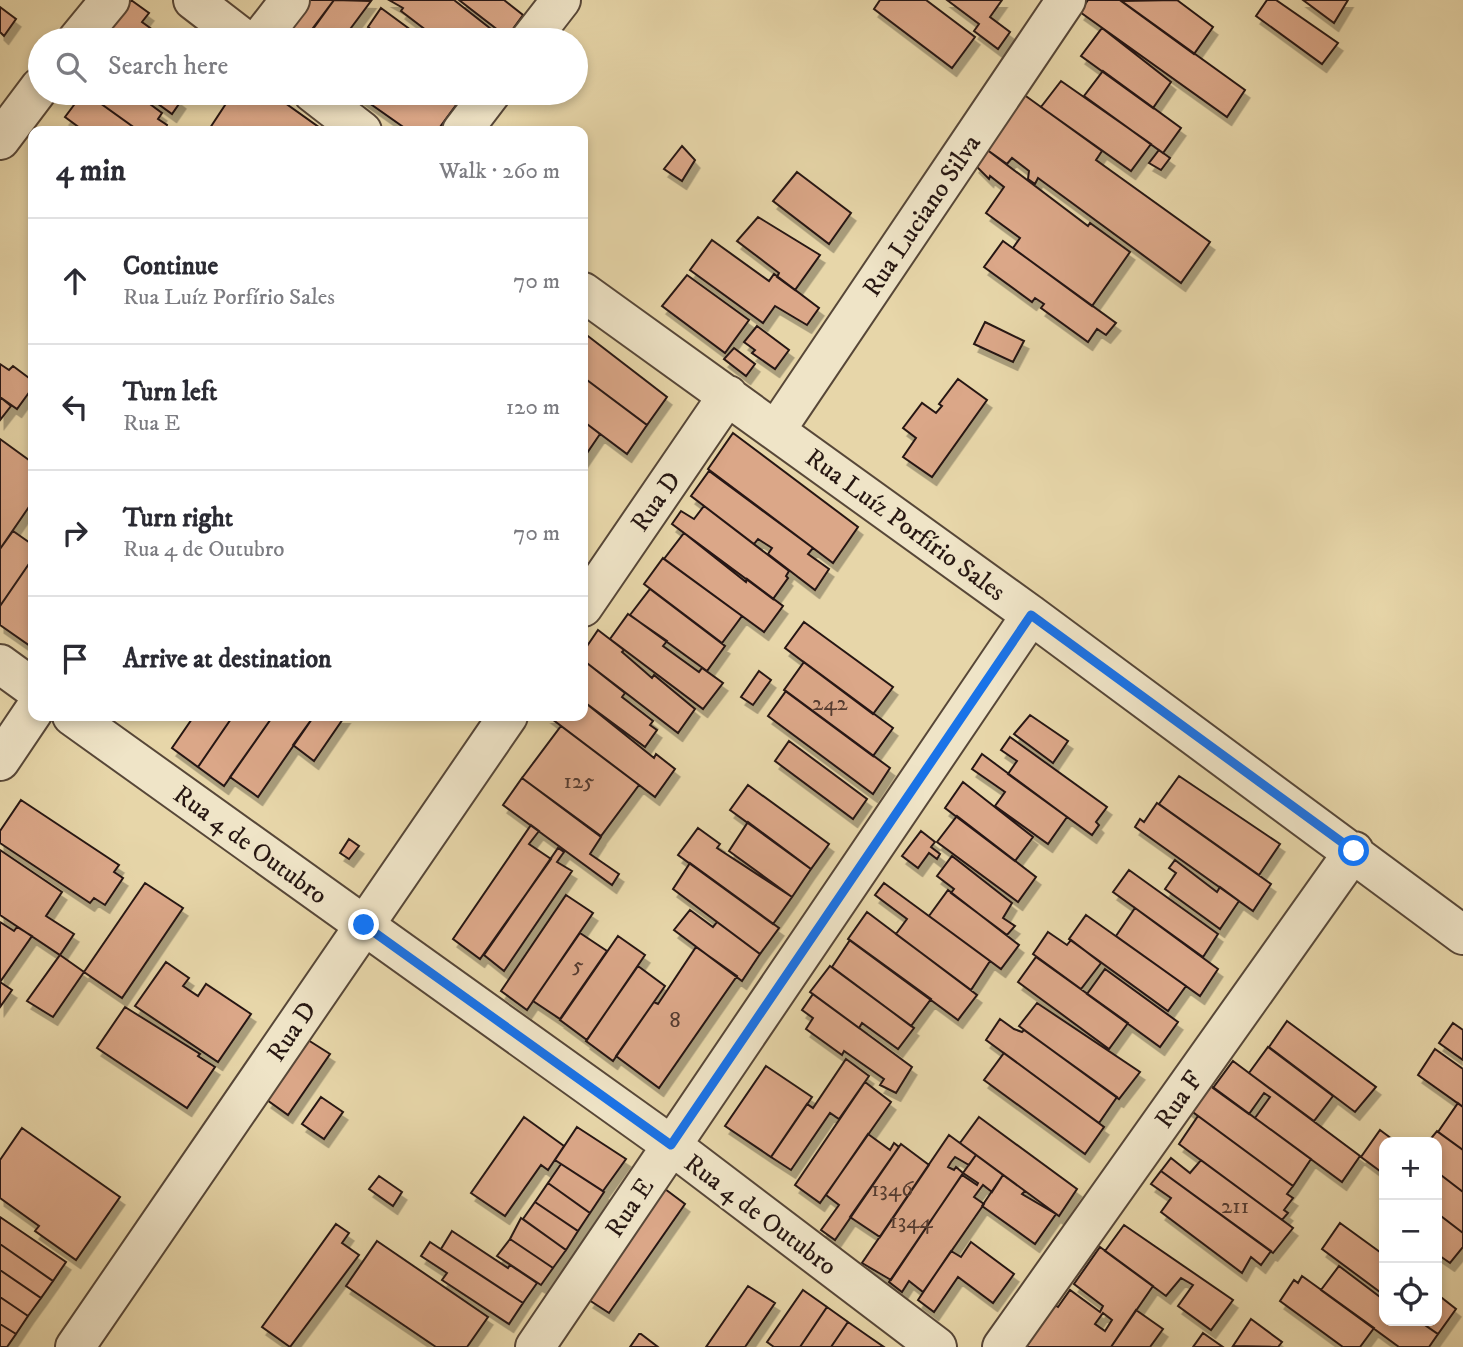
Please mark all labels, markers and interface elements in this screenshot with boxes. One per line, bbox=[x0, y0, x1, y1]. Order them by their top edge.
search box bbox=[28, 28, 588, 105]
icon: search bbox=[52, 48, 90, 86]
text: Search here bbox=[108, 50, 228, 83]
street label: Rua Luciano Silva bbox=[856, 128, 989, 303]
text: 4 min bbox=[56, 153, 126, 190]
text: Walk · 260 m bbox=[439, 157, 560, 186]
text: Continue bbox=[123, 250, 218, 283]
icon: ahead bbox=[56, 262, 94, 300]
text: 70 m bbox=[513, 267, 560, 296]
text: Rua Luíz Porfírio Sales bbox=[123, 283, 335, 312]
text: Turn left bbox=[123, 376, 217, 409]
icon: left bbox=[56, 388, 94, 426]
text: 120 m bbox=[506, 393, 560, 422]
text: Rua E bbox=[123, 409, 180, 438]
street label: Rua Luíz Porfírio Sales bbox=[799, 441, 1012, 609]
street label: Rua D bbox=[624, 465, 689, 538]
text: Turn right bbox=[123, 502, 233, 535]
icon: right bbox=[56, 514, 94, 552]
text: 70 m bbox=[513, 519, 560, 548]
text: Rua 4 de Outubro bbox=[123, 535, 285, 564]
icon: arrive bbox=[56, 640, 94, 678]
text: Arrive at destination bbox=[123, 643, 332, 676]
house number: 242 bbox=[812, 689, 849, 718]
house number: 125 bbox=[563, 767, 595, 796]
street label: Rua 4 de Outubro bbox=[167, 778, 334, 912]
route start bbox=[1338, 835, 1369, 866]
route end bbox=[348, 909, 379, 940]
house number: 5 bbox=[572, 951, 584, 980]
street label: Rua D bbox=[260, 995, 324, 1068]
house number: 8 bbox=[669, 1006, 681, 1035]
street label: Rua F bbox=[1148, 1065, 1211, 1135]
map controls bbox=[1379, 1137, 1442, 1326]
button: + bbox=[1379, 1137, 1442, 1200]
street label: Rua 4 de Outubro bbox=[677, 1147, 843, 1283]
street label: Rua E bbox=[598, 1172, 662, 1244]
house number: 1346 bbox=[871, 1175, 914, 1204]
house number: 211 bbox=[1221, 1192, 1249, 1221]
button: − bbox=[1379, 1200, 1442, 1263]
house number: 1344 bbox=[889, 1207, 934, 1236]
button: locate bbox=[1379, 1263, 1442, 1326]

